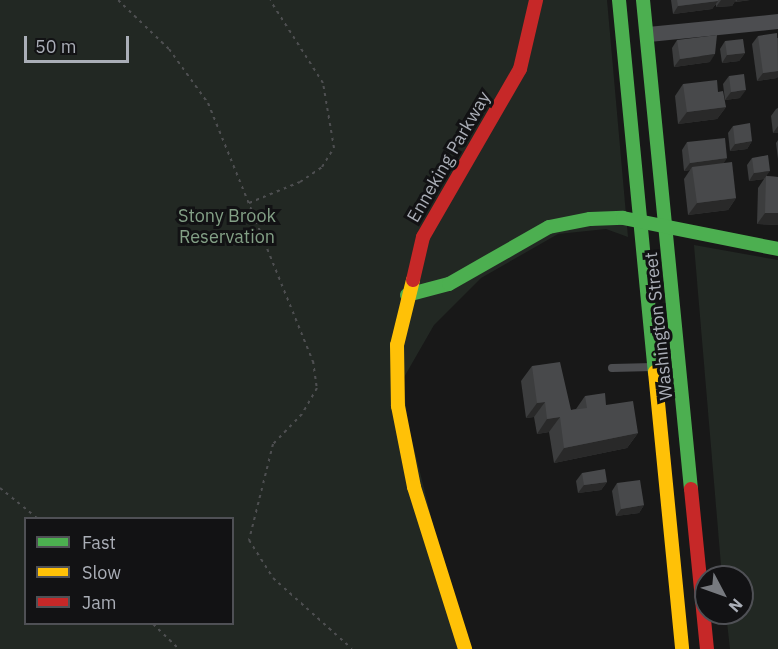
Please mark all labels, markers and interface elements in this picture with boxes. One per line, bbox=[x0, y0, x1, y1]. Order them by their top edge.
scale bar bbox=[27, 24, 132, 62]
text: 50 m bbox=[35, 35, 77, 58]
street label: Enneking Parkway bbox=[403, 88, 495, 226]
park label: Stony Brook Reservation bbox=[178, 206, 276, 248]
street label: Washington Street bbox=[640, 251, 678, 401]
legend bbox=[24, 517, 234, 625]
text: Fast bbox=[82, 531, 116, 554]
text: Slow bbox=[82, 561, 121, 584]
north arrow bbox=[694, 565, 754, 625]
text: Jam bbox=[82, 591, 117, 614]
text: N bbox=[725, 595, 747, 616]

